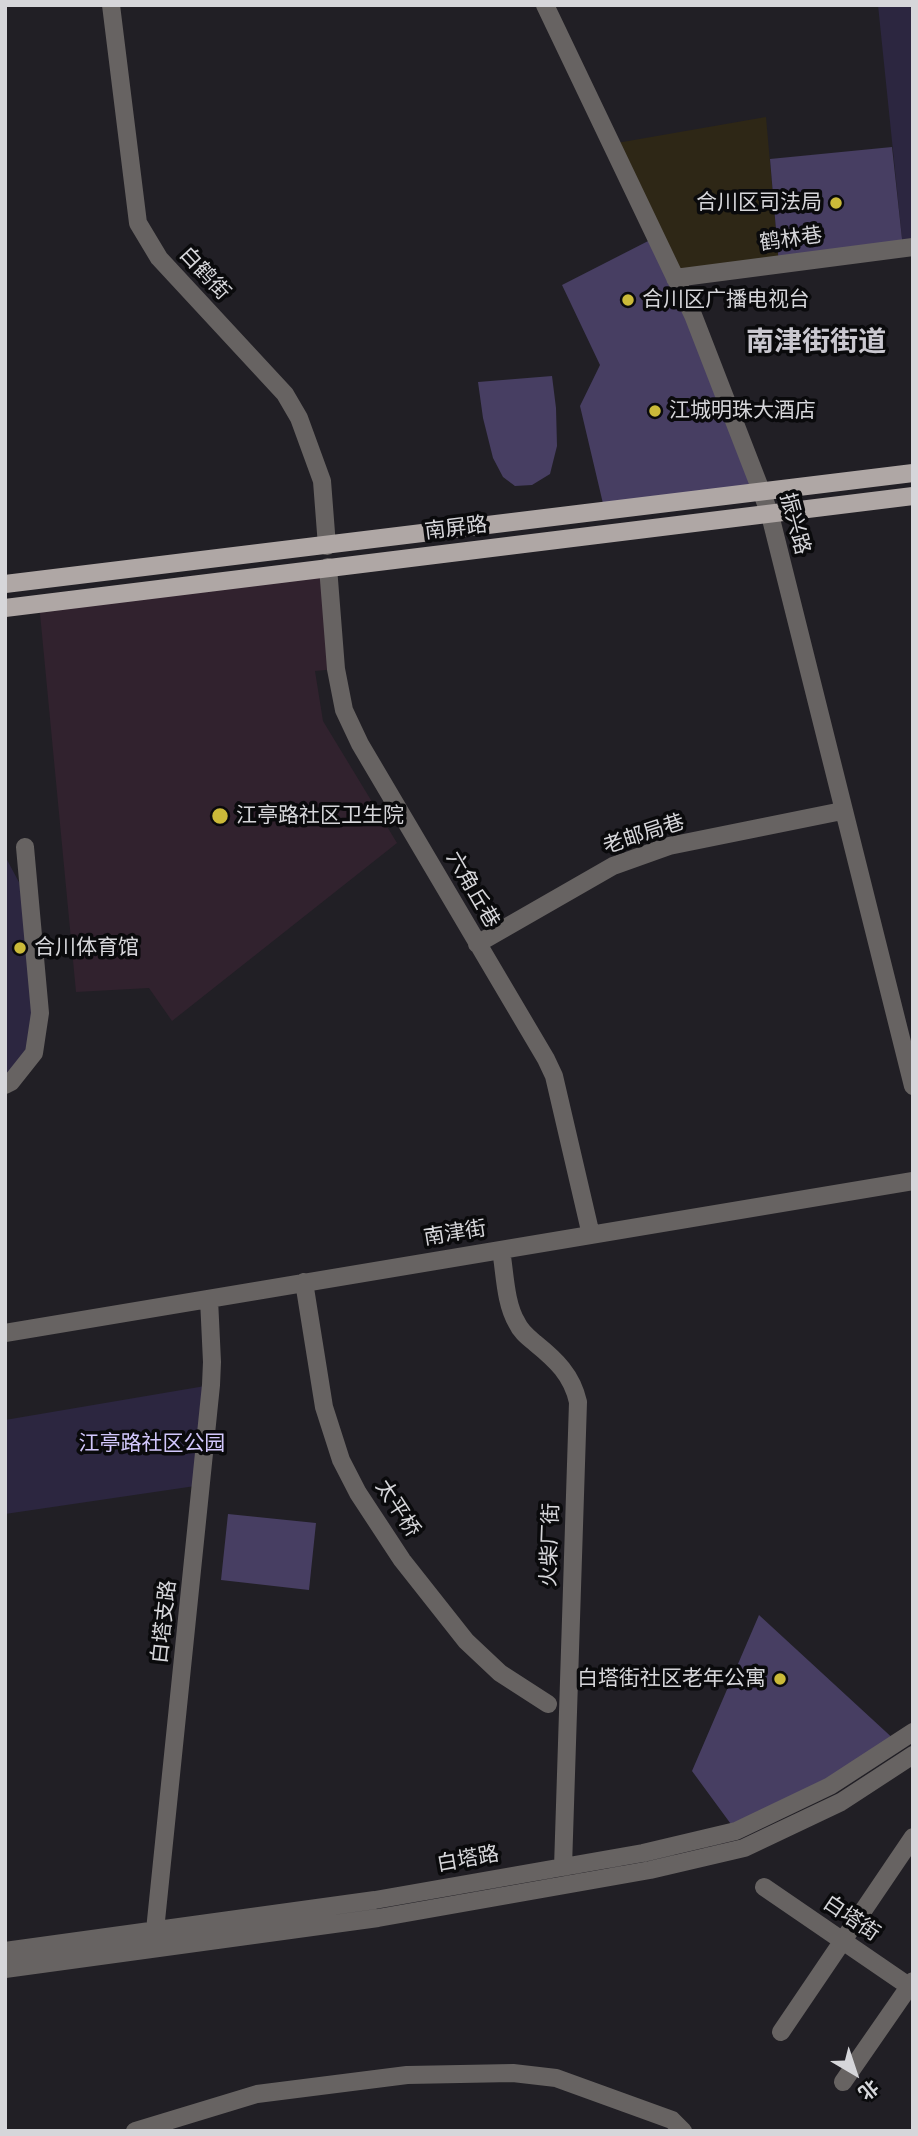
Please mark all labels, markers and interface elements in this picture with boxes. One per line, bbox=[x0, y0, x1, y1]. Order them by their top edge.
place label: 合川区司法局 bbox=[696, 190, 822, 216]
marker: 合川区司法局 bbox=[828, 195, 844, 211]
street label: 鹤林巷 bbox=[758, 223, 824, 257]
street label: 白鹤街 bbox=[173, 242, 235, 306]
place label: 合川区广播电视台 bbox=[642, 287, 810, 313]
marker: 合川区广播电视台 bbox=[620, 292, 636, 308]
district label: 南津街街道 bbox=[746, 327, 886, 361]
place label: 江城明珠大酒店 bbox=[669, 398, 816, 424]
marker: 江城明珠大酒店 bbox=[647, 403, 663, 419]
street label: 振兴路 bbox=[774, 490, 814, 558]
street label: 南屏路 bbox=[423, 513, 489, 545]
place label: 江亭路社区卫生院 bbox=[236, 803, 404, 829]
marker: 江亭路社区卫生院 bbox=[210, 806, 230, 826]
street label: 老邮局巷 bbox=[600, 810, 688, 860]
street label: 六角丘巷 bbox=[440, 847, 504, 933]
place label: 合川体育馆 bbox=[34, 935, 139, 961]
marker: 合川体育馆 bbox=[12, 940, 28, 956]
street label: 南津街 bbox=[422, 1217, 488, 1251]
park label: 江亭路社区公园 bbox=[79, 1431, 225, 1457]
street label: 太平桥 bbox=[369, 1476, 425, 1542]
street label: 火柴厂街 bbox=[537, 1503, 565, 1587]
street label: 白塔支路 bbox=[148, 1579, 182, 1665]
place label: 白塔街社区老年公寓 bbox=[577, 1666, 766, 1692]
marker: 白塔街社区老年公寓 bbox=[772, 1671, 788, 1687]
street label: 白塔路 bbox=[435, 1842, 501, 1878]
street label: 白塔街 bbox=[818, 1891, 884, 1947]
north arrow bbox=[820, 2038, 890, 2108]
text: 北 bbox=[854, 2075, 883, 2104]

